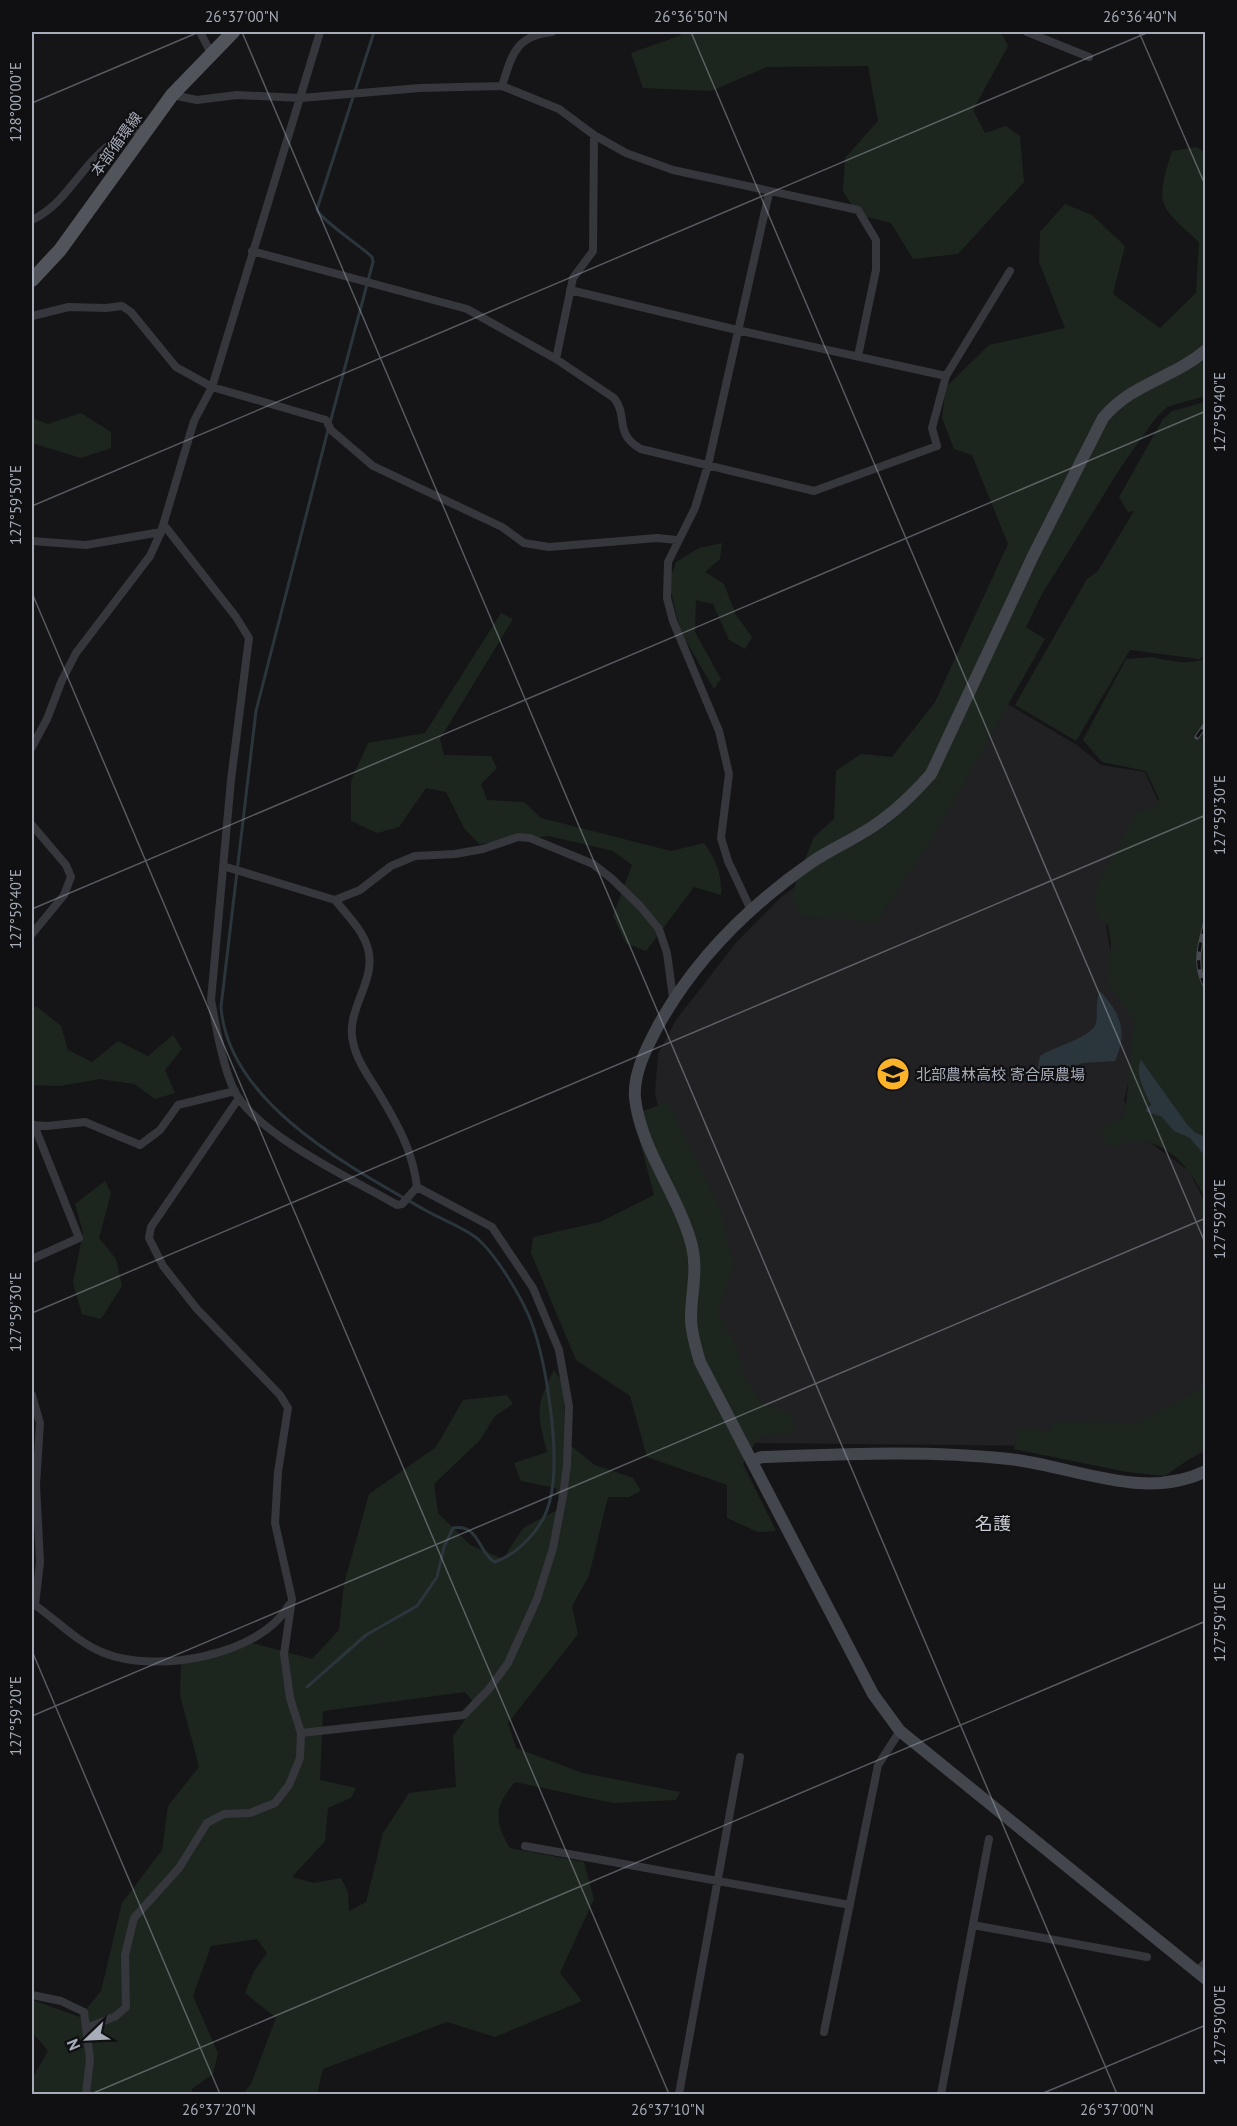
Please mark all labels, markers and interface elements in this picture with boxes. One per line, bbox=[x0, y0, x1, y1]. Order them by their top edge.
text: 26°37'00"N bbox=[205, 7, 279, 26]
text: 26°36'50"N bbox=[654, 7, 728, 26]
text: 26°36'40"N bbox=[1103, 7, 1177, 26]
text: 128°00'00"E bbox=[6, 62, 25, 142]
street label: 本部循環線 bbox=[86, 108, 146, 180]
text: 127°59'40"E bbox=[1210, 372, 1229, 452]
text: 127°59'50"E bbox=[6, 465, 25, 545]
text: 127°59'30"E bbox=[1210, 775, 1229, 855]
text: 127°59'40"E bbox=[6, 869, 25, 949]
school or university icon: 北部農林高校 寄合原農場 bbox=[875, 1056, 911, 1092]
place label: 北部農林高校 寄合原農場 bbox=[916, 1065, 1085, 1084]
text: 127°59'20"E bbox=[1210, 1179, 1229, 1259]
text: 127°59'30"E bbox=[6, 1272, 25, 1352]
district label: 名護 bbox=[975, 1512, 1011, 1535]
text: 127°59'10"E bbox=[1210, 1582, 1229, 1662]
text: 127°59'20"E bbox=[6, 1676, 25, 1756]
text: 127°59'00"E bbox=[1210, 1985, 1229, 2065]
north arrow bbox=[57, 2009, 117, 2069]
text: N bbox=[62, 2036, 84, 2054]
text: 26°37'20"N bbox=[182, 2100, 256, 2119]
text: 26°37'10"N bbox=[631, 2100, 705, 2119]
text: 26°37'00"N bbox=[1080, 2100, 1154, 2119]

